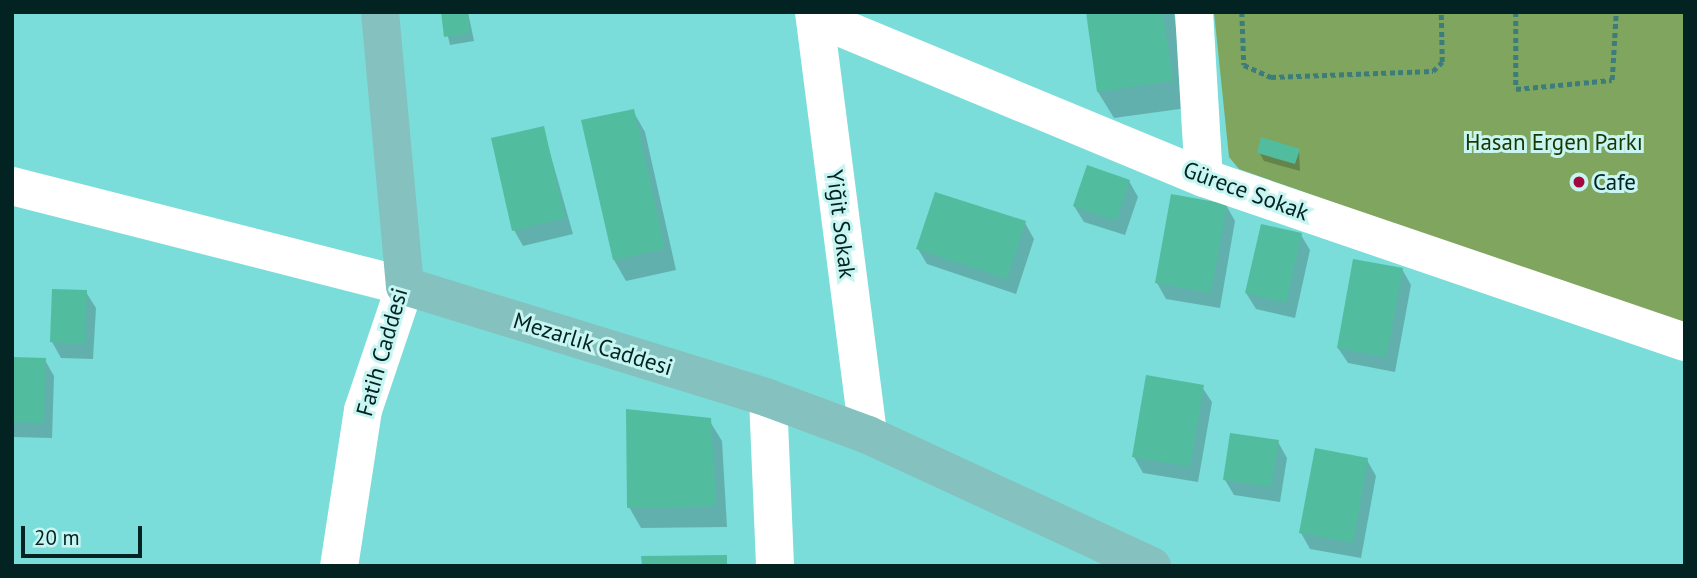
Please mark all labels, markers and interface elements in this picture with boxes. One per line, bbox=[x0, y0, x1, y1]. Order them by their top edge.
park label: Hasan Ergen Parkı bbox=[1465, 128, 1643, 156]
street label: Gürece Sokak bbox=[1180, 156, 1312, 226]
street label: Yiğit Sokak bbox=[821, 168, 861, 280]
place label: Cafe bbox=[1593, 168, 1636, 196]
marker: Cafe bbox=[1571, 174, 1587, 190]
street label: Fatih Caddesi bbox=[350, 285, 414, 419]
street label: Mezarlık Caddesi bbox=[510, 307, 676, 381]
scale bar bbox=[24, 512, 145, 556]
text: 20 m bbox=[34, 524, 80, 551]

